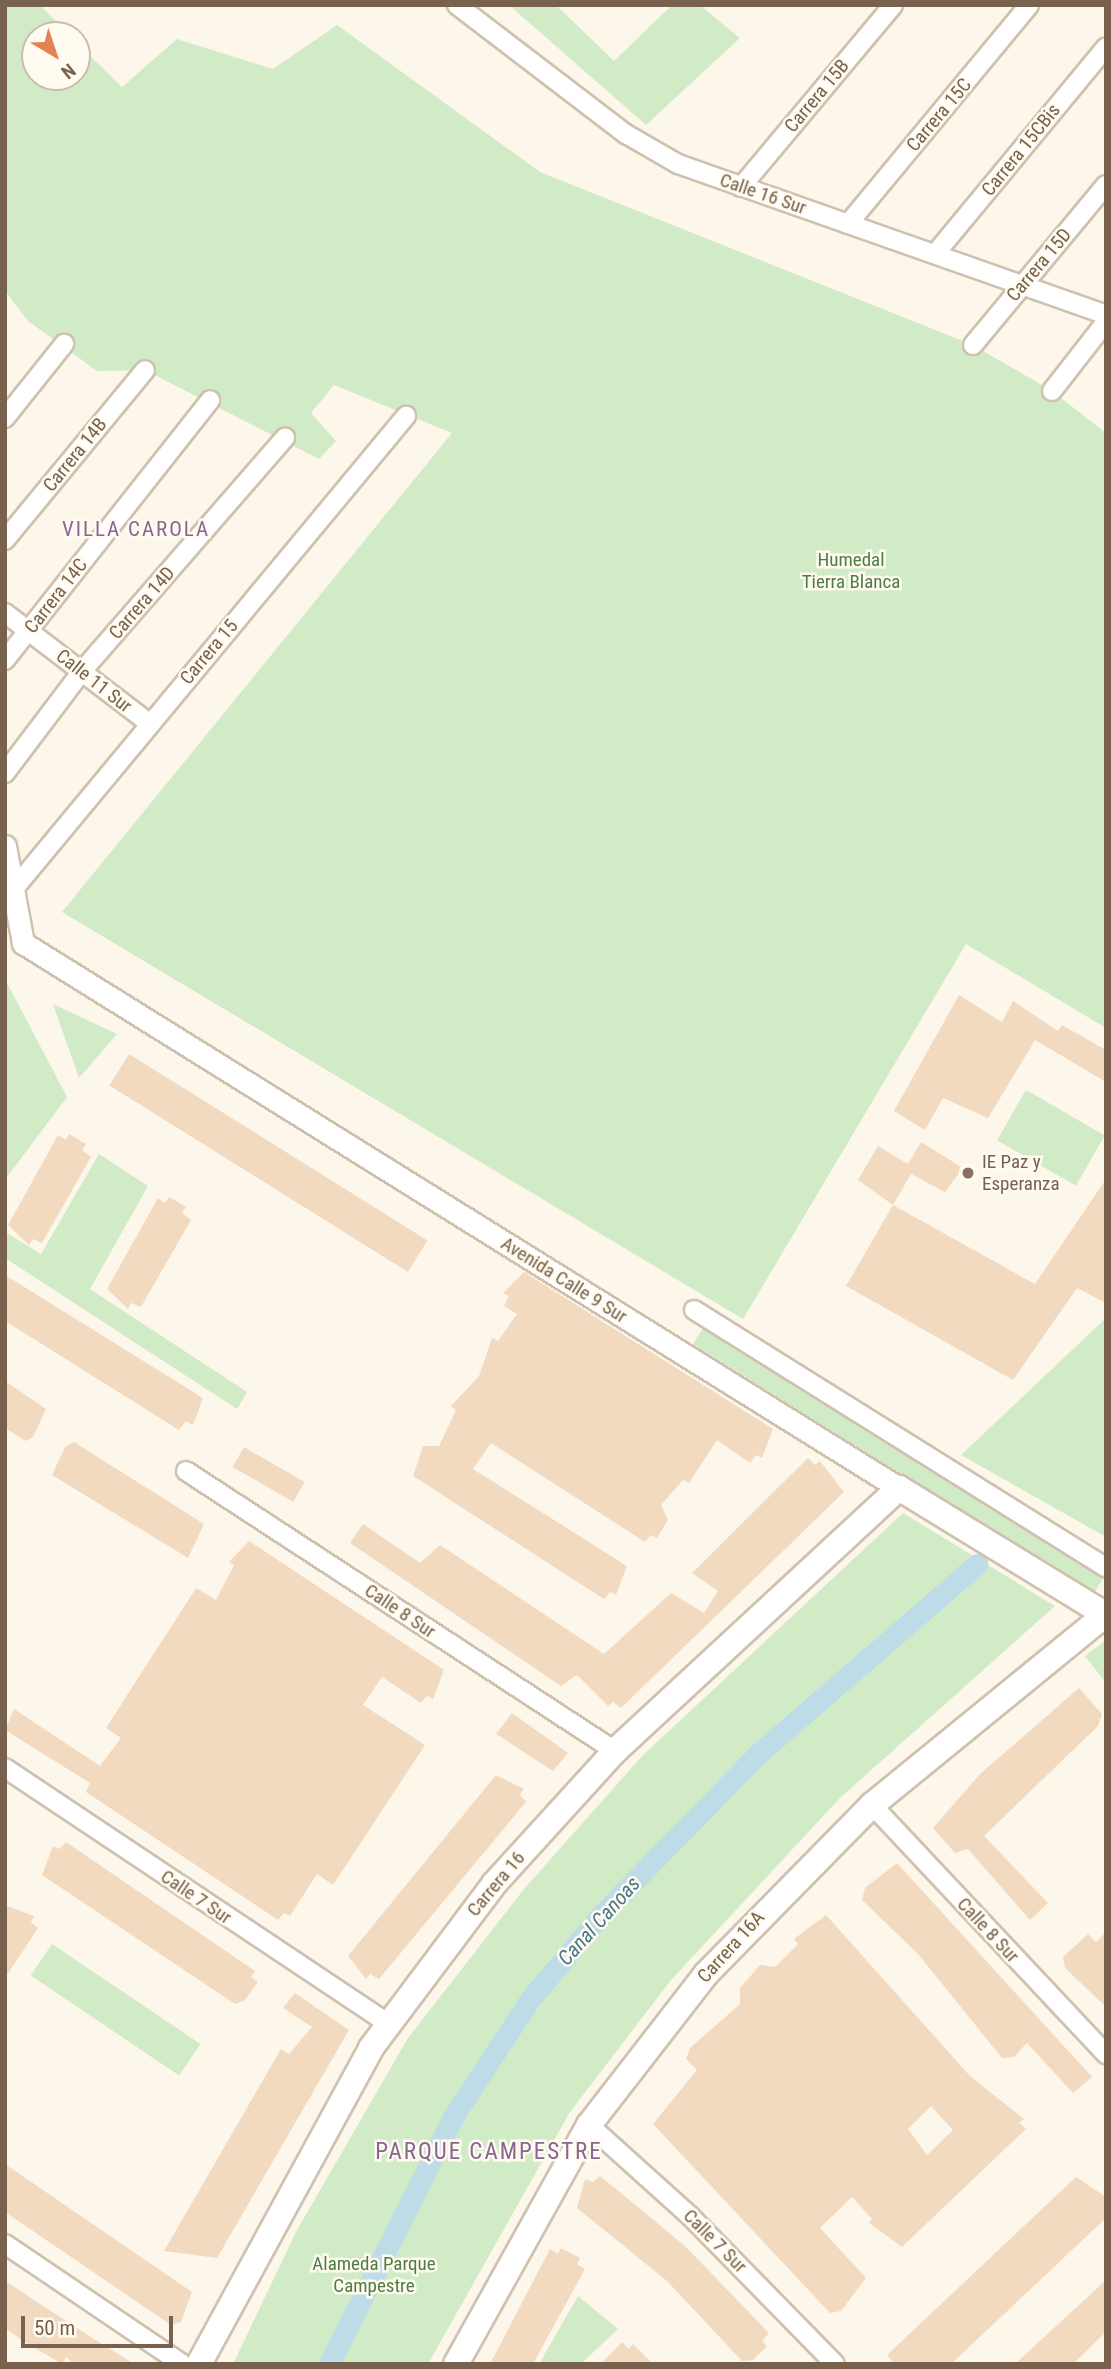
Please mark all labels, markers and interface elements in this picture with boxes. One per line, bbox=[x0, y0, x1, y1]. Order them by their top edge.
north arrow bbox=[21, 21, 91, 91]
street label: Carrera 15B bbox=[780, 55, 854, 137]
text: N bbox=[57, 59, 80, 84]
street label: Carrera 15C bbox=[902, 74, 976, 156]
street label: Carrera 15CBis bbox=[977, 99, 1065, 201]
street label: Calle 16 Sur bbox=[717, 169, 809, 219]
street label: Carrera 15D bbox=[1002, 224, 1076, 306]
street label: Carrera 14B bbox=[38, 414, 112, 496]
district label: VILLA CAROLA bbox=[63, 516, 209, 542]
park label: Humedal Tierra Blanca bbox=[802, 549, 900, 593]
street label: Carrera 14C bbox=[20, 554, 92, 638]
street label: Carrera 14D bbox=[104, 562, 180, 644]
street label: Carrera 15 bbox=[175, 615, 243, 689]
street label: Calle 11 Sur bbox=[52, 644, 136, 718]
place label: IE Paz y Esperanza bbox=[982, 1151, 1060, 1195]
marker: IE Paz y Esperanza bbox=[960, 1165, 976, 1181]
street label: Avenida Calle 9 Sur bbox=[497, 1232, 631, 1328]
street label: Calle 8 Sur bbox=[360, 1579, 440, 1643]
street label: Carrera 16 bbox=[462, 1847, 530, 1921]
street label: Calle 7 Sur bbox=[156, 1865, 236, 1929]
water label: Canal Canoas bbox=[553, 1871, 645, 1971]
street label: Calle 8 Sur bbox=[952, 1893, 1024, 1967]
street label: Carrera 16A bbox=[693, 1906, 769, 1988]
district label: PARQUE CAMPESTRE bbox=[377, 2138, 601, 2166]
street label: Calle 7 Sur bbox=[679, 2205, 751, 2277]
park label: Alameda Parque Campestre bbox=[312, 2253, 436, 2297]
scale bar bbox=[24, 2302, 177, 2346]
text: 50 m bbox=[34, 2316, 75, 2340]

